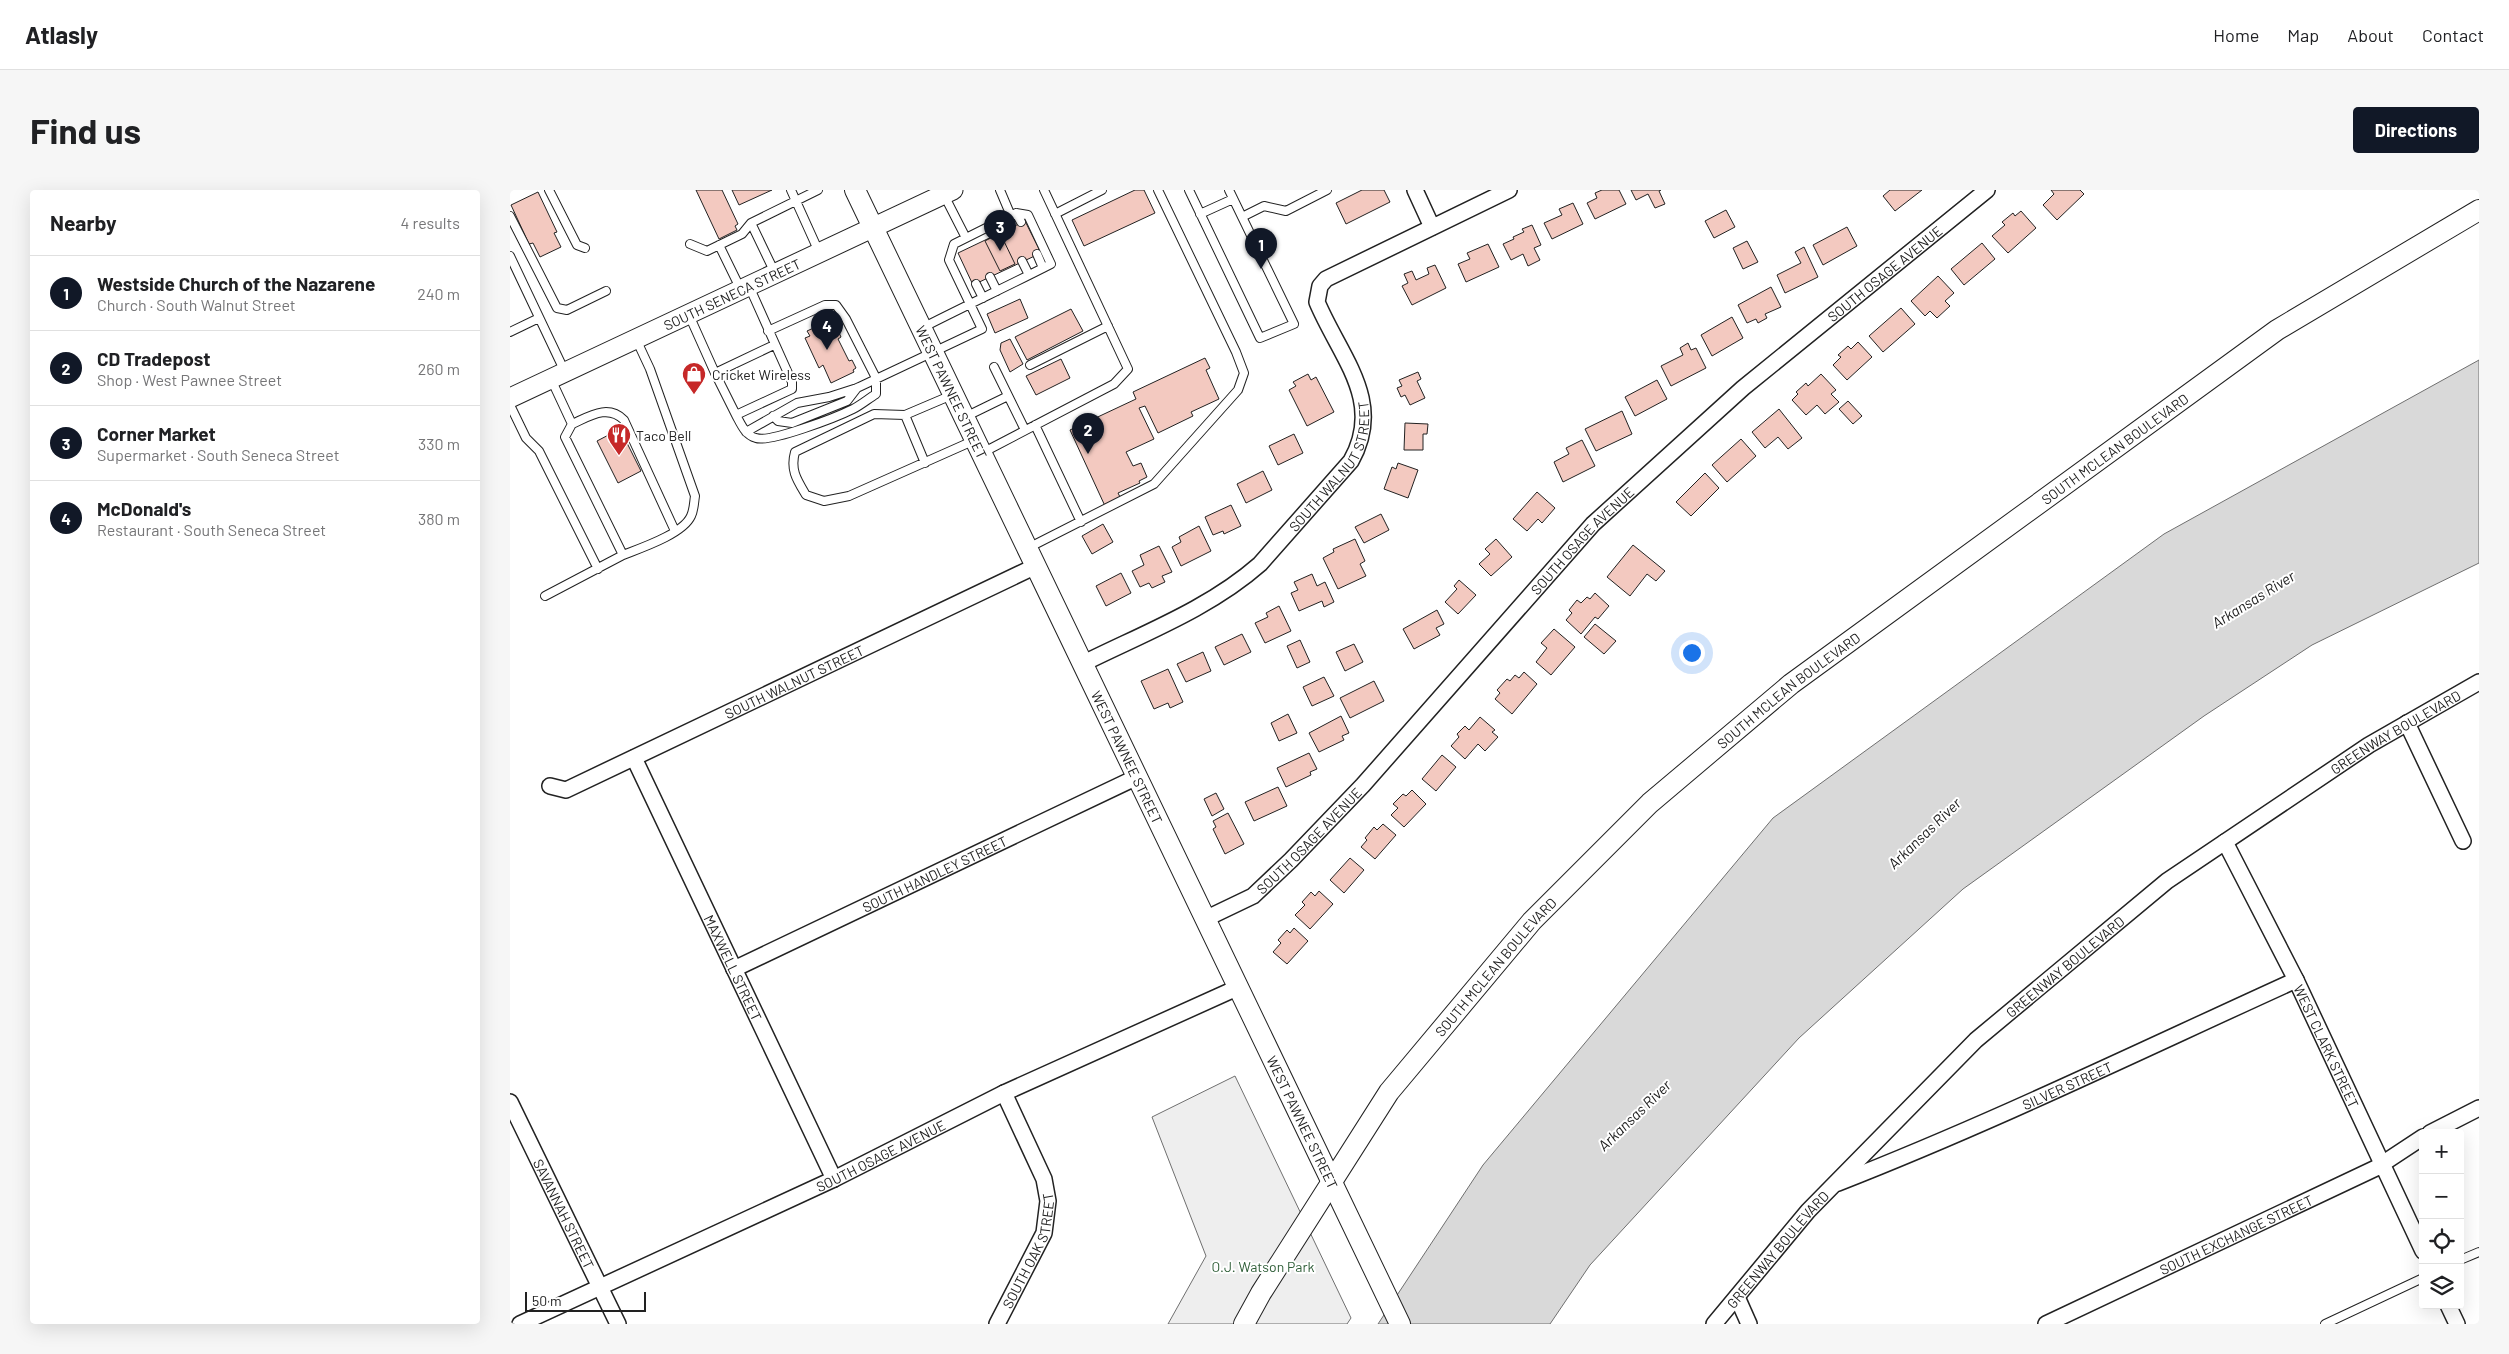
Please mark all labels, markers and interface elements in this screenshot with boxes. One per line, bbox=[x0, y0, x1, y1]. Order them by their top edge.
text: Atlasly bbox=[25, 20, 98, 49]
text: Home bbox=[2213, 24, 2259, 46]
text: Map bbox=[2287, 24, 2319, 46]
text: About bbox=[2347, 24, 2394, 46]
text: Contact bbox=[2422, 24, 2484, 46]
button: Directions bbox=[2353, 107, 2479, 153]
text: Find us bbox=[30, 109, 141, 151]
text: Nearby bbox=[50, 210, 116, 235]
pin: 3 bbox=[984, 210, 1016, 251]
text: 4 results bbox=[400, 213, 460, 232]
street label: SOUTH OSAGE AVENUE bbox=[1824, 222, 1945, 325]
pin: 1 bbox=[1245, 228, 1277, 269]
street label: SOUTH SENECA STREET bbox=[660, 254, 803, 333]
text: Westside Church of the Nazarene bbox=[97, 272, 375, 295]
text: 1 bbox=[63, 284, 69, 303]
text: 240 m bbox=[417, 284, 460, 303]
text: Church · South Walnut Street bbox=[97, 295, 296, 314]
pin: 4 bbox=[811, 309, 843, 350]
street label: WEST PAWNEE STREET bbox=[913, 323, 991, 461]
text: CD Tradepost bbox=[97, 347, 211, 370]
text: 2 bbox=[62, 359, 70, 378]
text: 260 m bbox=[418, 359, 460, 378]
shop icon: Cricket Wireless bbox=[681, 361, 707, 395]
place label: Cricket Wireless bbox=[712, 366, 811, 383]
text: Shop · West Pawnee Street bbox=[97, 370, 282, 389]
street label: SOUTH MCLEAN BOULEVARD bbox=[2038, 389, 2191, 508]
street label: SOUTH WALNUT STREET bbox=[1285, 400, 1372, 534]
pin: 2 bbox=[1072, 413, 1104, 454]
text: Corner Market bbox=[97, 422, 216, 445]
restaurant icon: Taco Bell bbox=[606, 422, 632, 456]
place label: Taco Bell bbox=[636, 427, 691, 444]
text: 3 bbox=[62, 434, 70, 453]
text: 330 m bbox=[418, 434, 460, 453]
text: Supermarket · South Seneca Street bbox=[97, 445, 340, 464]
street label: SOUTH OSAGE AVENUE bbox=[1527, 483, 1637, 598]
text: McDonald's bbox=[97, 497, 191, 520]
text: 4 bbox=[61, 509, 71, 528]
text: 380 m bbox=[418, 509, 460, 528]
text: Restaurant · South Seneca Street bbox=[97, 520, 326, 539]
water label: Arkansas River bbox=[2208, 566, 2298, 632]
street label: SOUTH MCLEAN BOULEVARD bbox=[1713, 628, 1863, 752]
your location bbox=[1679, 640, 1705, 666]
street label: SOUTH WALNUT STREET bbox=[722, 641, 866, 722]
street label: GREENWAY BOULEVARD bbox=[2327, 686, 2463, 777]
street label: WEST PAWNEE STREET bbox=[1088, 688, 1167, 826]
street label: SOUTH OSAGE AVENUE bbox=[1253, 784, 1365, 897]
water label: Arkansas River bbox=[1884, 793, 1965, 872]
street label: SOUTH HANDLEY STREET bbox=[859, 832, 1010, 915]
street label: SOUTH MCLEAN BOULEVARD bbox=[1431, 894, 1559, 1039]
street label: MAXWELL STREET bbox=[701, 912, 766, 1023]
street label: GREENWAY BOULEVARD bbox=[2002, 912, 2127, 1020]
street label: WEST CLARK STREET bbox=[2291, 982, 2363, 1110]
street label: WEST PAWNEE STREET bbox=[1264, 1053, 1342, 1191]
street label: SILVER STREET bbox=[2019, 1057, 2115, 1113]
water label: Arkansas River bbox=[1594, 1075, 1675, 1154]
street label: SOUTH OSAGE AVENUE bbox=[813, 1116, 948, 1195]
map controls bbox=[2419, 1129, 2464, 1309]
button: + bbox=[2419, 1129, 2464, 1174]
street label: SAVANNAH STREET bbox=[530, 1156, 598, 1271]
button: − bbox=[2419, 1174, 2464, 1219]
street label: GREENWAY BOULEVARD bbox=[1723, 1187, 1832, 1311]
street label: SOUTH OAK STREET bbox=[998, 1191, 1056, 1311]
street label: SOUTH EXCHANGE STREET bbox=[2157, 1191, 2315, 1278]
button: locate bbox=[2419, 1219, 2464, 1264]
park label: O.J. Watson Park bbox=[1211, 1258, 1315, 1275]
button: layers bbox=[2419, 1264, 2464, 1309]
scale bar bbox=[525, 1289, 646, 1312]
text: 50 m bbox=[532, 1292, 561, 1309]

